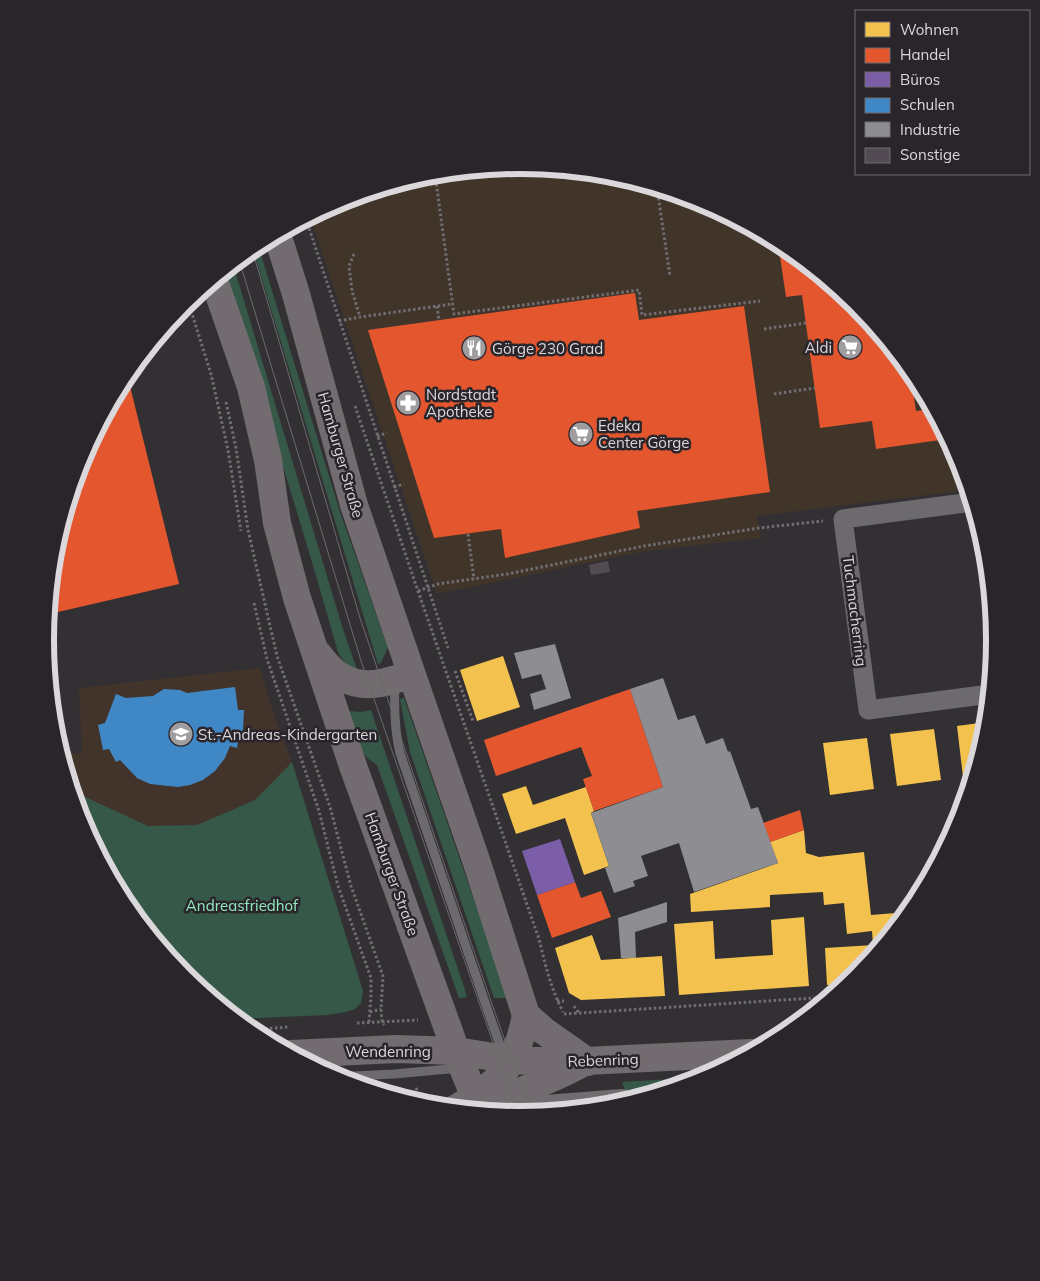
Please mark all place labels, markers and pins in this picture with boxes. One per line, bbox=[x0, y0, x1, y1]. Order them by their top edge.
supermarket icon: Aldi bbox=[837, 334, 863, 360]
restaurant icon: Görge 230 Grad bbox=[461, 335, 487, 361]
place label: Aldi bbox=[805, 338, 832, 357]
place label: Görge 230 Grad bbox=[492, 339, 603, 358]
place label: Nordstadt Apotheke bbox=[426, 385, 496, 421]
pharmacy icon: Nordstadt Apotheke bbox=[395, 390, 421, 416]
place label: Edeka Center Görge bbox=[598, 416, 689, 452]
supermarket icon: Edeka Center Görge bbox=[568, 421, 594, 447]
school or university icon: St.-Andreas-Kindergarten bbox=[168, 721, 194, 747]
place label: St.-Andreas-Kindergarten bbox=[198, 725, 377, 744]

